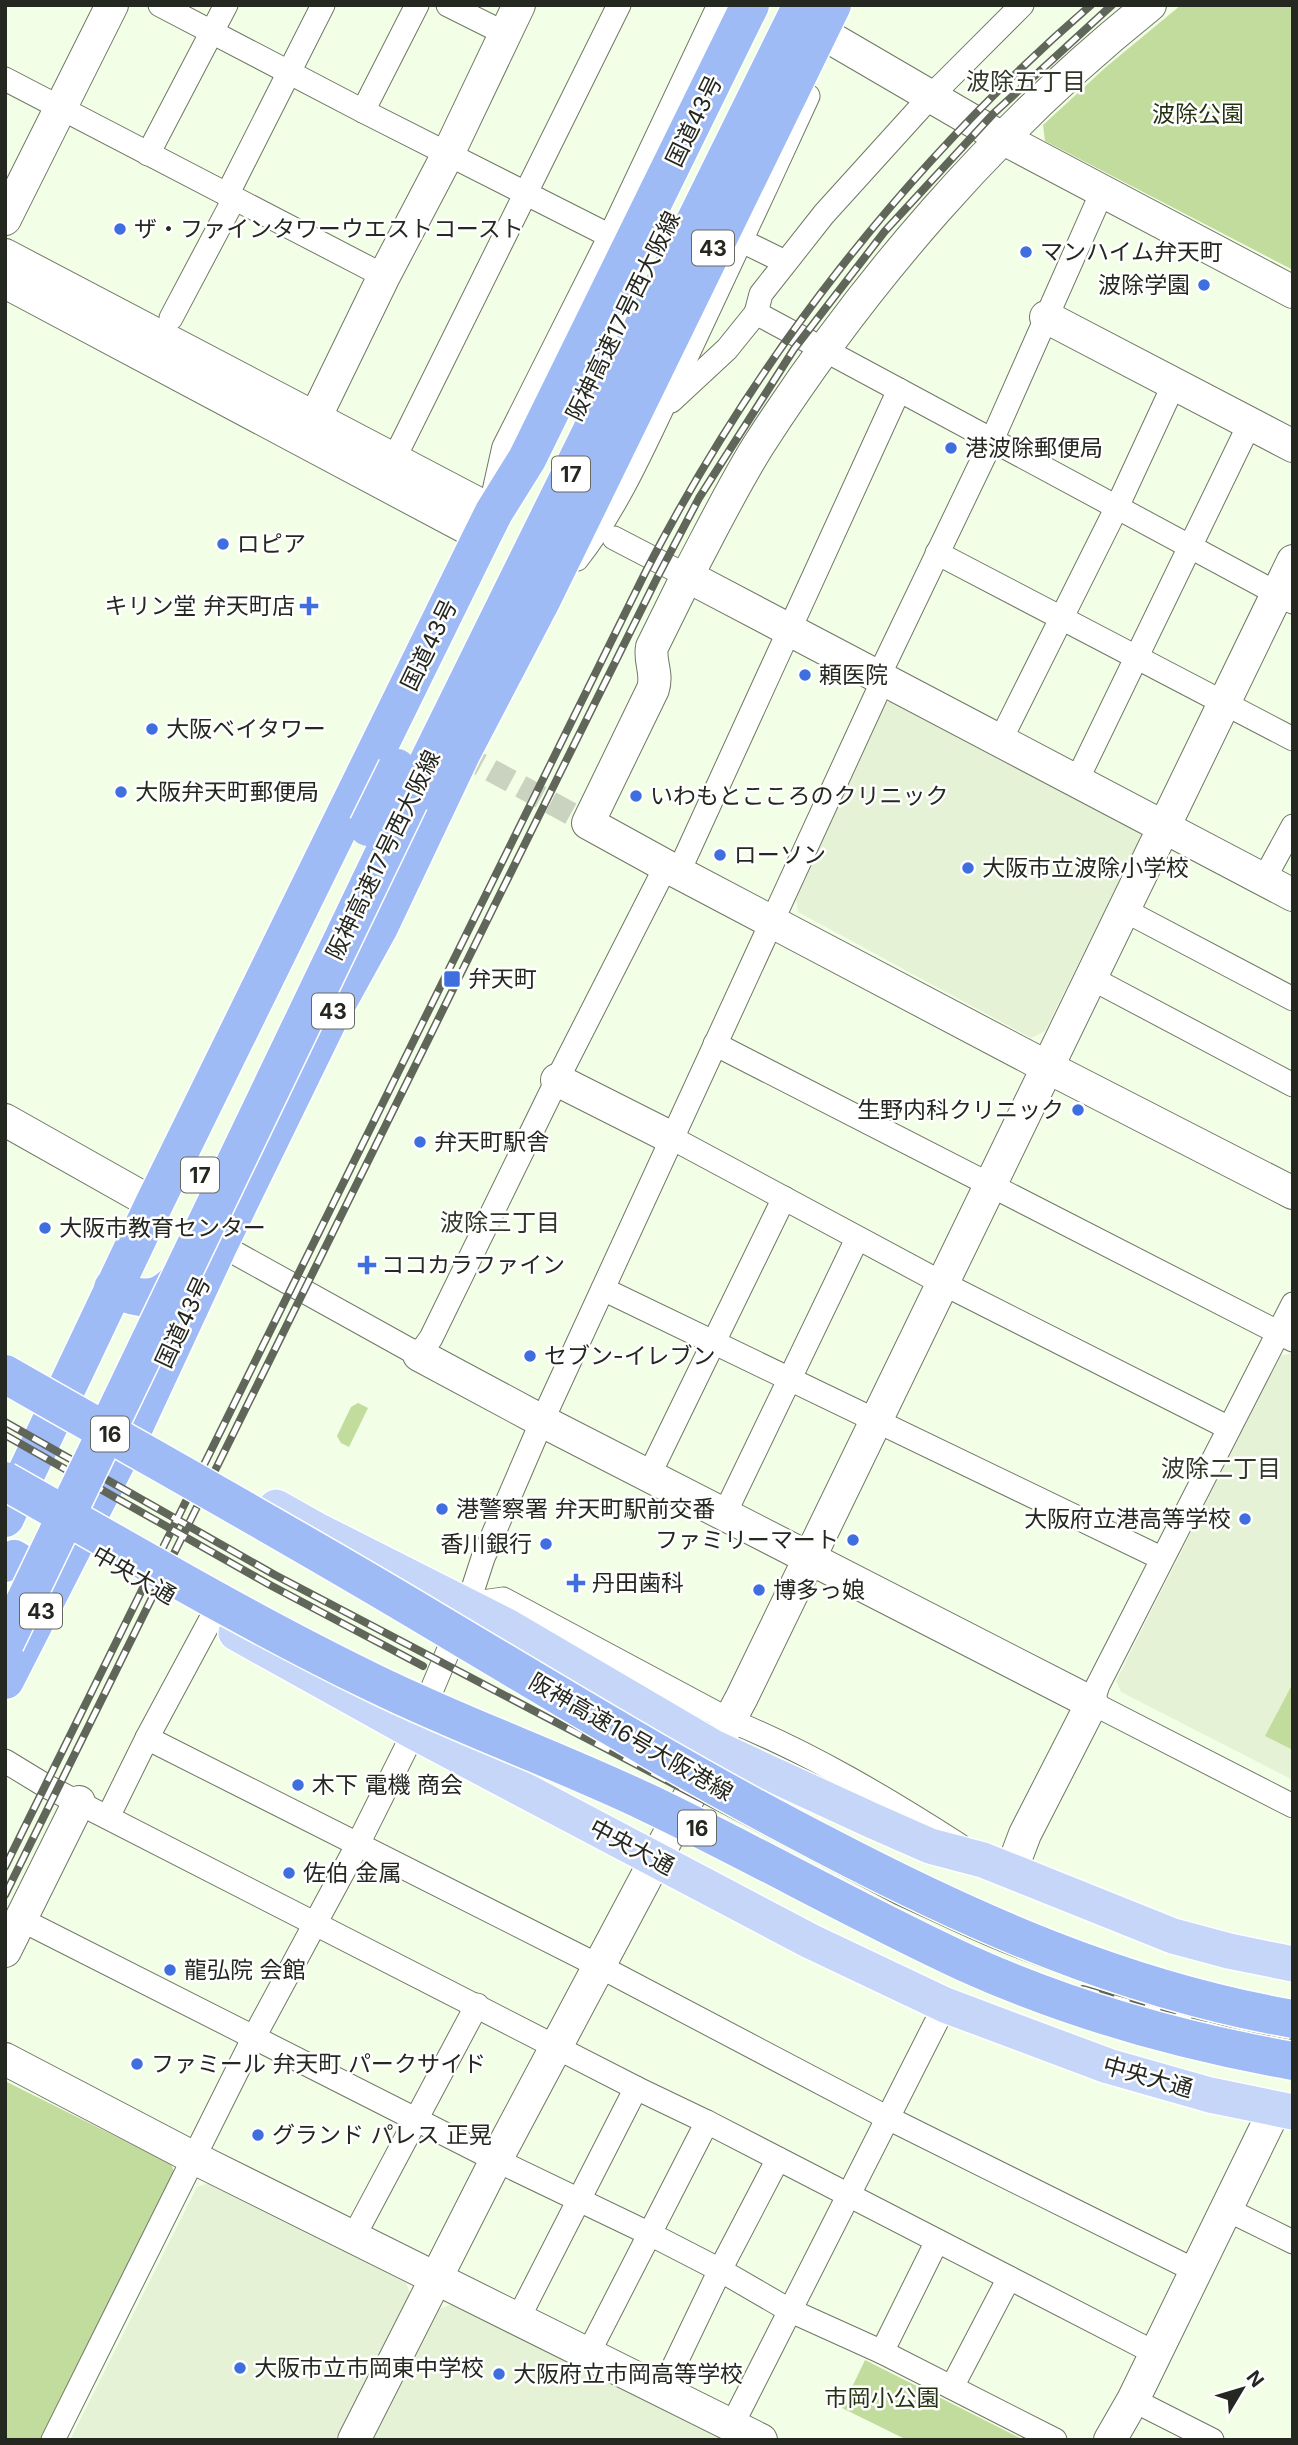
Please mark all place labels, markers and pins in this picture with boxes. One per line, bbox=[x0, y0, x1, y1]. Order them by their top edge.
place label: ザ・ファインタワーウエストコースト bbox=[134, 215, 524, 243]
marker: ザ・ファインタワーウエストコースト bbox=[112, 221, 128, 237]
place label: マンハイム弁天町 bbox=[1040, 238, 1223, 266]
marker: マンハイム弁天町 bbox=[1018, 244, 1034, 260]
place label: 波除学園 bbox=[1098, 271, 1190, 299]
marker: 波除学園 bbox=[1196, 277, 1212, 293]
place label: 港波除郵便局 bbox=[965, 434, 1103, 462]
marker: 港波除郵便局 bbox=[943, 440, 959, 456]
place label: ロピア bbox=[237, 530, 306, 558]
marker: ロピア bbox=[215, 536, 231, 552]
place label: キリン堂 弁天町店 bbox=[105, 592, 295, 620]
marker: キリン堂 弁天町店 bbox=[301, 598, 317, 614]
place label: 頼医院 bbox=[819, 661, 888, 689]
marker: 頼医院 bbox=[797, 667, 813, 683]
place label: 大阪ベイタワー bbox=[166, 715, 326, 743]
marker: 大阪ベイタワー bbox=[144, 721, 160, 737]
place label: 大阪弁天町郵便局 bbox=[135, 778, 319, 806]
place label: いわもとこころのクリニック bbox=[650, 782, 949, 810]
marker: 大阪弁天町郵便局 bbox=[113, 784, 129, 800]
marker: いわもとこころのクリニック bbox=[628, 788, 644, 804]
place label: ローソン bbox=[734, 841, 826, 869]
marker: ローソン bbox=[712, 847, 728, 863]
place label: 大阪市立波除小学校 bbox=[982, 854, 1189, 882]
marker: 大阪市立波除小学校 bbox=[960, 860, 976, 876]
place label: 弁天町 bbox=[468, 965, 537, 993]
marker: 弁天町 bbox=[442, 969, 462, 989]
place label: 生野内科クリニック bbox=[857, 1096, 1064, 1124]
marker: 生野内科クリニック bbox=[1070, 1102, 1086, 1118]
place label: 弁天町駅舎 bbox=[434, 1128, 549, 1156]
marker: 弁天町駅舎 bbox=[412, 1134, 428, 1150]
place label: 大阪市教育センター bbox=[59, 1214, 266, 1242]
marker: 大阪市教育センター bbox=[37, 1220, 53, 1236]
place label: ココカラファイン bbox=[381, 1251, 565, 1279]
marker: ココカラファイン bbox=[359, 1257, 375, 1273]
place label: セブン-イレブン bbox=[544, 1342, 716, 1370]
marker: セブン-イレブン bbox=[522, 1348, 538, 1364]
place label: 港警察署 弁天町駅前交番 bbox=[456, 1495, 715, 1523]
marker: 港警察署 弁天町駅前交番 bbox=[434, 1501, 450, 1517]
place label: 大阪府立港高等学校 bbox=[1024, 1505, 1231, 1533]
marker: 大阪府立港高等学校 bbox=[1237, 1511, 1253, 1527]
place label: ファミリーマート bbox=[655, 1526, 839, 1554]
place label: 香川銀行 bbox=[440, 1530, 532, 1558]
marker: ファミリーマート bbox=[845, 1532, 861, 1548]
marker: 香川銀行 bbox=[538, 1536, 554, 1552]
place label: 丹田歯科 bbox=[592, 1569, 684, 1597]
marker: 丹田歯科 bbox=[566, 1573, 586, 1593]
place label: 博多っ娘 bbox=[773, 1576, 865, 1604]
marker: 博多っ娘 bbox=[751, 1582, 767, 1598]
place label: 木下 電機 商会 bbox=[312, 1771, 463, 1799]
marker: 木下 電機 商会 bbox=[290, 1777, 306, 1793]
place label: 佐伯 金属 bbox=[303, 1859, 401, 1887]
marker: 佐伯 金属 bbox=[281, 1865, 297, 1881]
place label: 龍弘院 会館 bbox=[184, 1956, 305, 1984]
marker: 龍弘院 会館 bbox=[162, 1962, 178, 1978]
place label: ファミール 弁天町 パークサイド bbox=[151, 2050, 486, 2078]
marker: ファミール 弁天町 パークサイド bbox=[129, 2056, 145, 2072]
place label: グランド パレス 正晃 bbox=[272, 2121, 492, 2149]
marker: グランド パレス 正晃 bbox=[250, 2127, 266, 2143]
place label: 大阪市立市岡東中学校 bbox=[254, 2354, 484, 2382]
marker: 大阪市立市岡東中学校 bbox=[232, 2360, 248, 2376]
place label: 大阪府立市岡高等学校 bbox=[513, 2360, 743, 2388]
marker: 大阪府立市岡高等学校 bbox=[491, 2366, 507, 2382]

